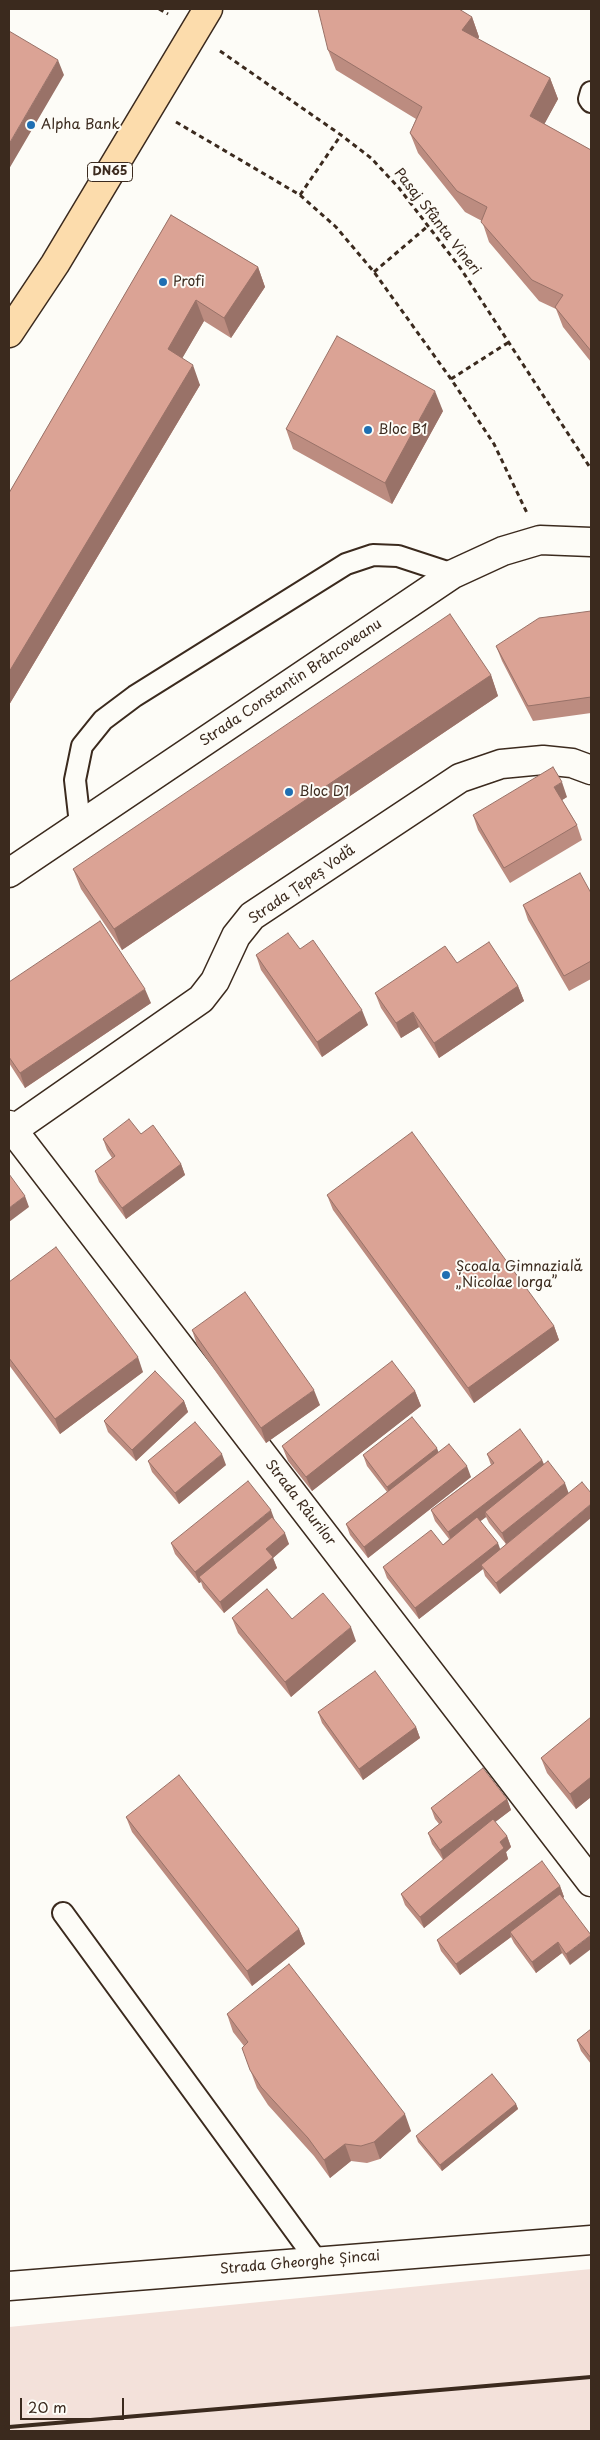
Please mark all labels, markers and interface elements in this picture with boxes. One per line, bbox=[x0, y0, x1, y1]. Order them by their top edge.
place label: Alpha Bank bbox=[41, 117, 120, 133]
marker: Alpha Bank bbox=[25, 119, 37, 131]
road number: DN65 bbox=[88, 162, 132, 182]
street label: Pasaj Sfânta Vineri bbox=[390, 165, 484, 279]
place label: Profi bbox=[173, 274, 205, 290]
marker: Profi bbox=[157, 276, 169, 288]
place label: Bloc B1 bbox=[378, 422, 427, 438]
marker: Bloc B1 bbox=[362, 424, 374, 436]
street label: Strada Constantin Brâncoveanu bbox=[197, 616, 385, 750]
place label: Bloc D1 bbox=[299, 784, 349, 800]
marker: Bloc D1 bbox=[283, 786, 295, 798]
street label: Strada Țepeș Vodă bbox=[246, 842, 358, 928]
place label: Școala Gimnazială „Nicolae Iorga” bbox=[456, 1259, 583, 1292]
marker: Școala Gimnazială „Nicolae Iorga” bbox=[440, 1269, 452, 1281]
street label: Strada Râurilor bbox=[261, 1457, 339, 1549]
street label: Strada Gheorghe Șincai bbox=[219, 2248, 381, 2278]
scale bar bbox=[22, 2388, 126, 2420]
text: 20 m bbox=[28, 2395, 67, 2418]

